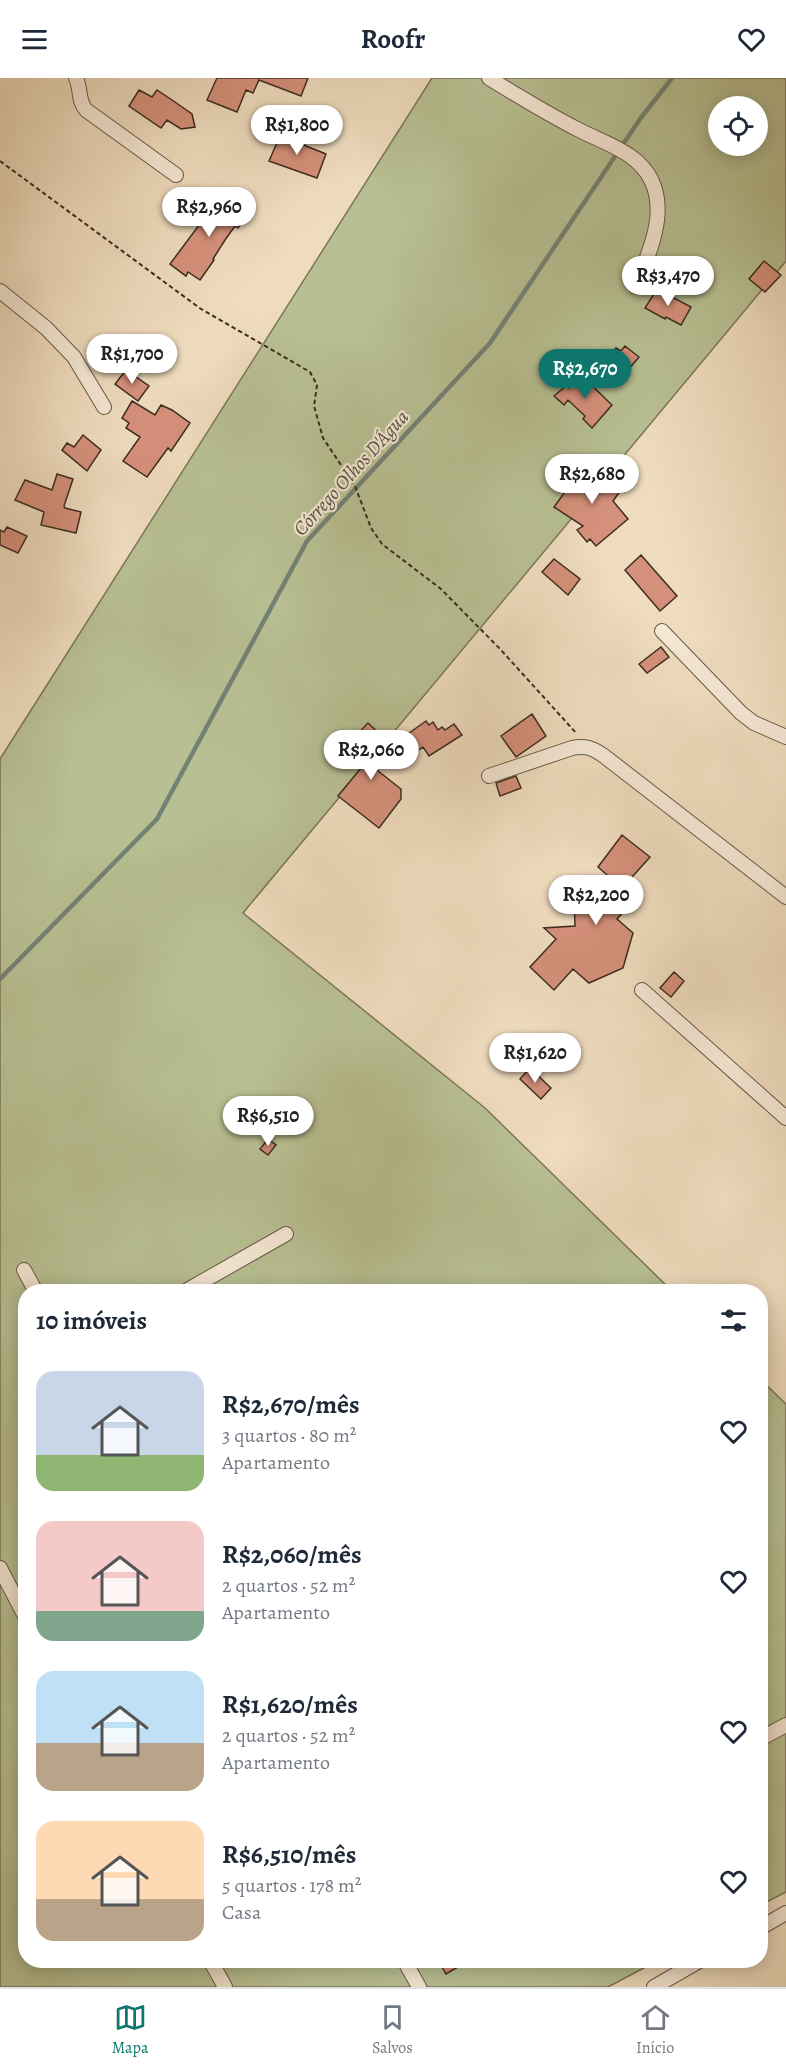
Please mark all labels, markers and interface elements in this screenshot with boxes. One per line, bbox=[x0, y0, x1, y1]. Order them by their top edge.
text: Roofr bbox=[361, 21, 425, 57]
icon: menu bbox=[18, 23, 51, 56]
icon: heart bbox=[735, 23, 768, 56]
map controls bbox=[708, 96, 768, 156]
button: locate bbox=[708, 96, 768, 156]
pin: R$1,800 bbox=[242, 105, 352, 156]
text: R$1,800 bbox=[265, 111, 329, 138]
pin: R$2,960 bbox=[154, 187, 264, 238]
text: R$2,960 bbox=[176, 193, 242, 220]
pin: R$3,470 bbox=[613, 256, 723, 307]
text: R$3,470 bbox=[636, 262, 700, 289]
pin: R$1,700 bbox=[77, 334, 187, 385]
text: R$1,700 bbox=[100, 340, 164, 367]
pin: R$2,670 bbox=[530, 349, 640, 400]
text: R$2,670 bbox=[552, 355, 618, 382]
water label: Córrego Olhos D'Água bbox=[287, 404, 415, 542]
pin: R$2,680 bbox=[537, 454, 647, 505]
text: R$2,680 bbox=[559, 460, 625, 487]
pin: R$2,060 bbox=[316, 730, 426, 781]
text: R$2,060 bbox=[338, 736, 404, 763]
pin: R$2,200 bbox=[541, 875, 651, 926]
text: R$2,200 bbox=[563, 881, 629, 908]
pin: R$1,620 bbox=[480, 1033, 590, 1084]
text: R$1,620 bbox=[503, 1039, 567, 1066]
pin: R$6,510 bbox=[213, 1096, 323, 1147]
text: R$6,510 bbox=[237, 1102, 299, 1129]
text: 10 imóveis bbox=[36, 1303, 147, 1338]
icon: filters bbox=[717, 1304, 750, 1337]
text: R$2,670/mês bbox=[222, 1387, 360, 1422]
icon: home bbox=[84, 1395, 156, 1467]
icon: heart bbox=[717, 1415, 750, 1448]
text: 3 quartos · 80 m² bbox=[222, 1422, 356, 1449]
text: Apartamento bbox=[222, 1449, 330, 1476]
text: R$2,060/mês bbox=[222, 1537, 362, 1572]
icon: home bbox=[84, 1545, 156, 1617]
icon: heart bbox=[717, 1565, 750, 1598]
text: 2 quartos · 52 m² bbox=[222, 1572, 355, 1599]
text: Apartamento bbox=[222, 1599, 330, 1626]
text: R$1,620/mês bbox=[222, 1687, 358, 1722]
icon: home bbox=[84, 1695, 156, 1767]
icon: heart bbox=[717, 1715, 750, 1748]
text: 2 quartos · 52 m² bbox=[222, 1722, 355, 1749]
text: Apartamento bbox=[222, 1749, 330, 1776]
text: R$6,510/mês bbox=[222, 1837, 356, 1872]
icon: home bbox=[84, 1845, 156, 1917]
icon: heart bbox=[717, 1865, 750, 1898]
text: 5 quartos · 178 m² bbox=[222, 1872, 361, 1899]
text: Casa bbox=[222, 1899, 261, 1926]
tab: Mapa bbox=[112, 2001, 148, 2059]
tab: Salvos bbox=[372, 2001, 413, 2059]
tab: Início bbox=[636, 2001, 674, 2059]

